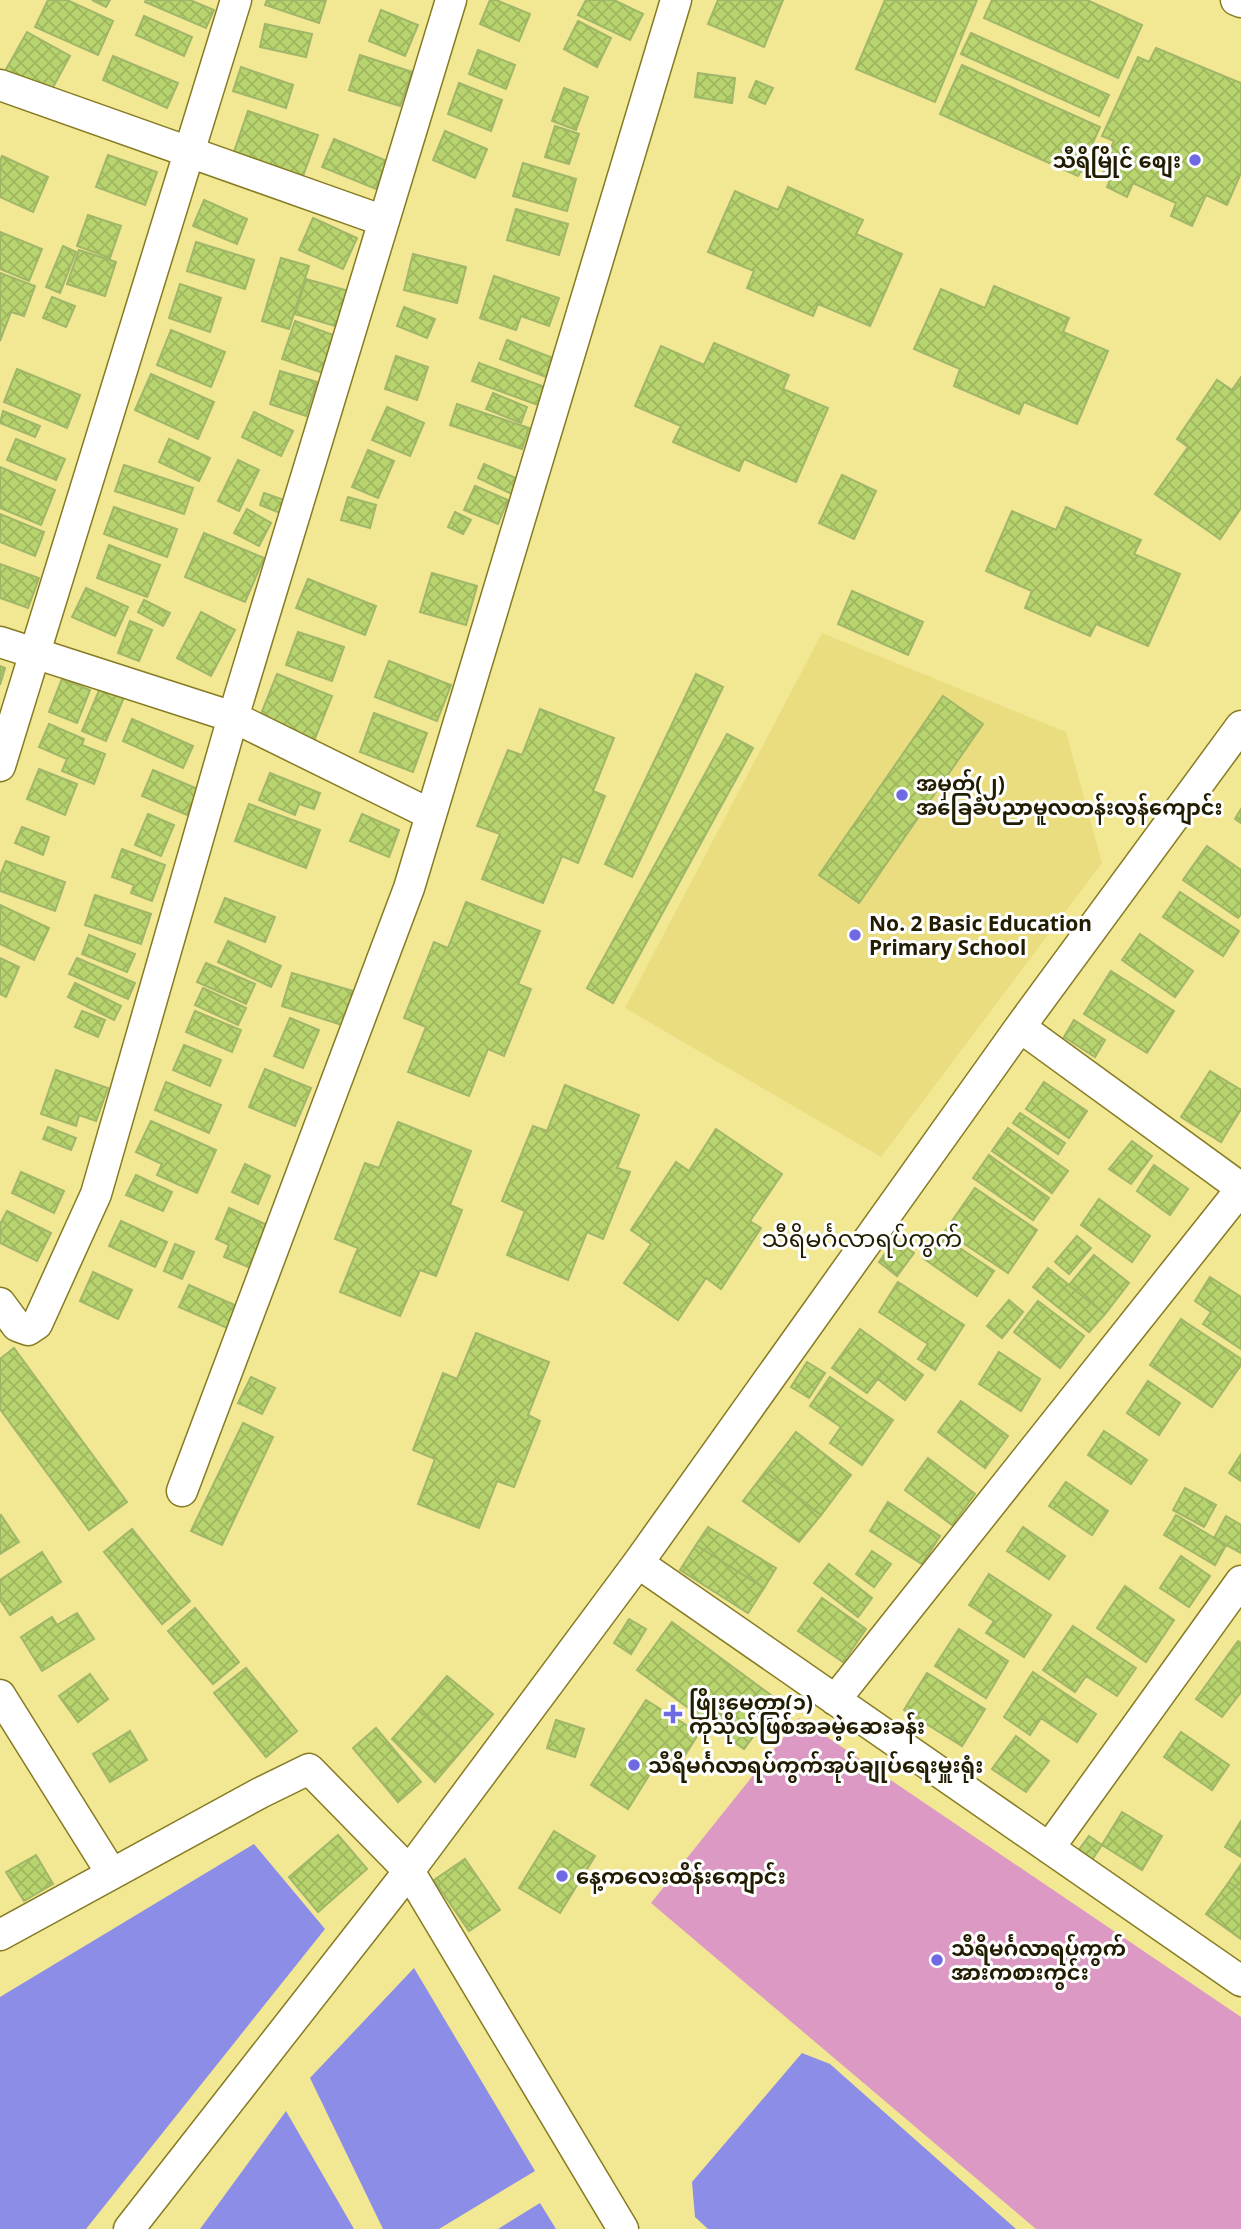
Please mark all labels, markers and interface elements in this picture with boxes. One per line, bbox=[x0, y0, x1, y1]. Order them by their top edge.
place label: သီရိမြိုင် စျေး bbox=[1052, 145, 1181, 179]
marker: သီရိမြိုင် စျေး bbox=[1187, 152, 1203, 168]
place label: အမှတ်(၂) အခြေခံပညာမူလတန်းလွန်ကျောင်း bbox=[916, 768, 1223, 826]
marker: အမှတ်(၂) အခြေခံပညာမူလတန်းလွန်ကျောင်း bbox=[894, 787, 910, 803]
place label: No. 2 Basic Education Primary School bbox=[869, 909, 1092, 961]
marker: No. 2 Basic Education Primary School bbox=[847, 927, 863, 943]
district label: သီရိမင်္ဂလာရပ်ကွက် bbox=[762, 1221, 962, 1258]
place label: ဖြိုးမေတ္တာ(၁) ကုသိုလ်ဖြစ်အခမဲ့ဆေးခန်း bbox=[689, 1687, 925, 1744]
marker: ဖြိုးမေတ္တာ(၁) ကုသိုလ်ဖြစ်အခမဲ့ဆေးခန်း bbox=[663, 1704, 683, 1724]
place label: သီရိမင်္ဂလာရပ်ကွက်အုပ်ချုပ်ရေးမှူးရုံး bbox=[648, 1750, 983, 1784]
marker: သီရိမင်္ဂလာရပ်ကွက်အုပ်ချုပ်ရေးမှူးရုံး bbox=[626, 1757, 642, 1773]
place label: နေ့ကလေးထိန်းကျောင်း bbox=[576, 1861, 786, 1895]
marker: နေ့ကလေးထိန်းကျောင်း bbox=[554, 1868, 570, 1884]
place label: သီရိမင်္ဂလာရပ်ကွက် အားကစားကွင်း bbox=[951, 1933, 1126, 1990]
marker: သီရိမင်္ဂလာရပ်ကွက် အားကစားကွင်း bbox=[929, 1952, 945, 1968]

